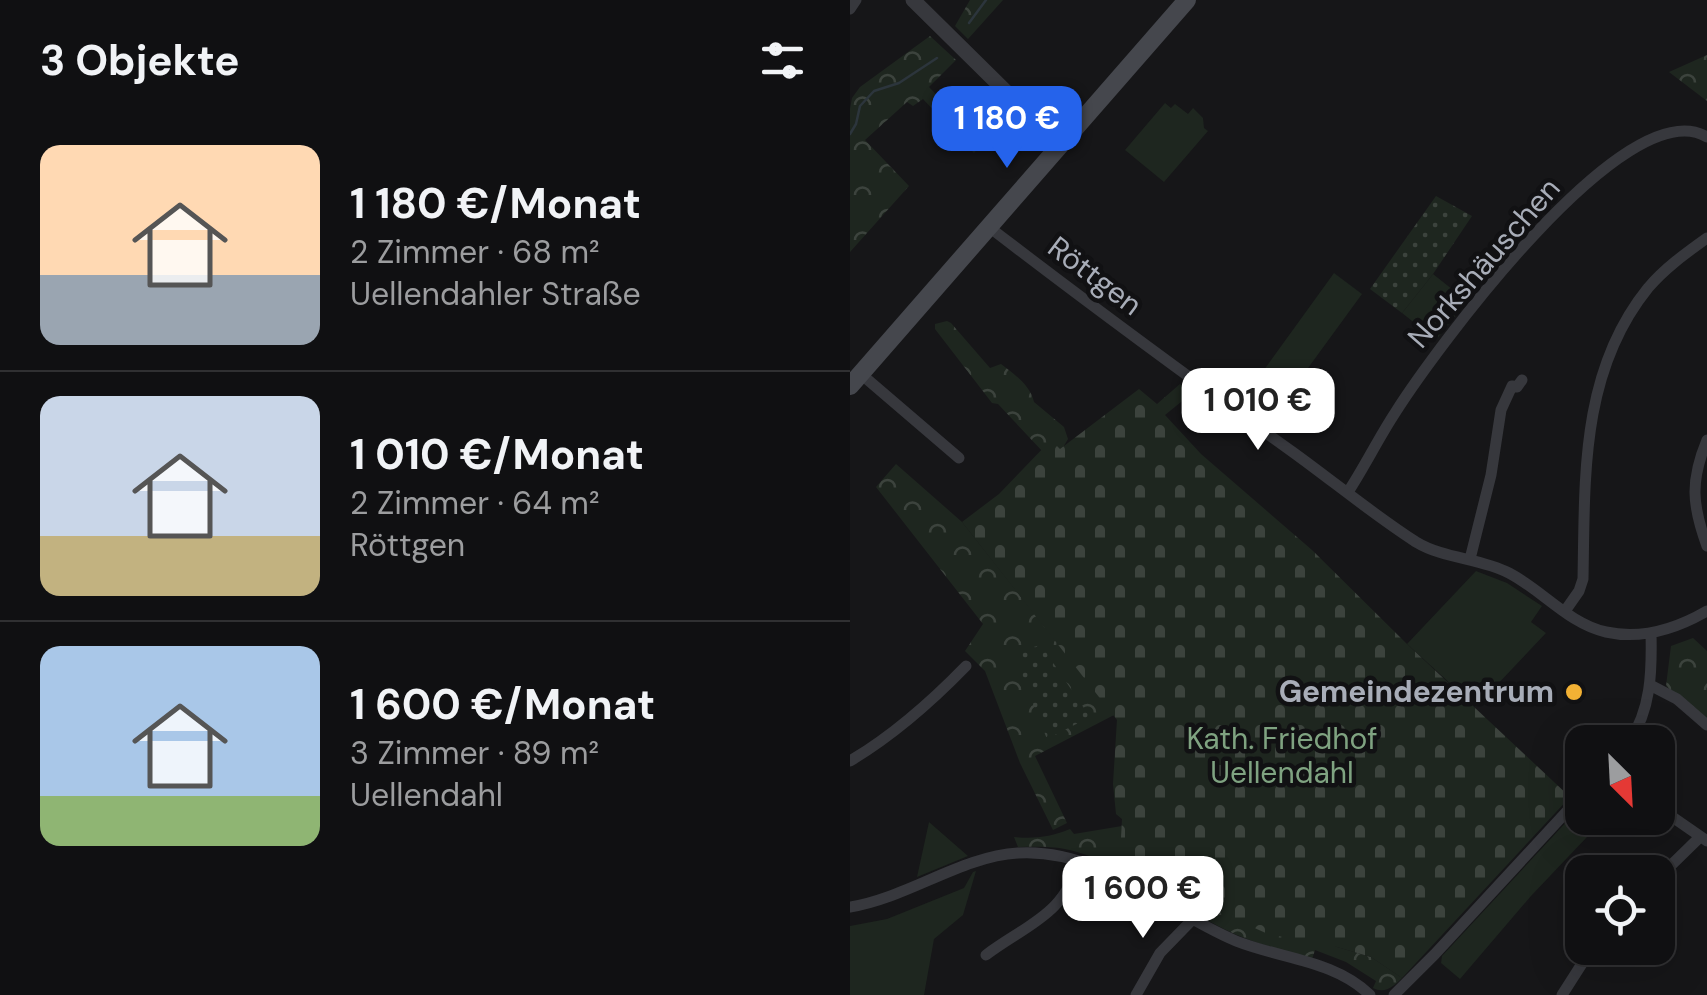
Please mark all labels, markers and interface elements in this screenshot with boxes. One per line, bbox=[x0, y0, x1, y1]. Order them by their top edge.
text: 3 Objekte bbox=[40, 33, 240, 88]
icon: filters bbox=[755, 33, 810, 88]
pin: 1 180 € bbox=[915, 86, 1099, 171]
text: 1 180 € bbox=[954, 97, 1060, 139]
street label: Norkshäuschen bbox=[1399, 169, 1568, 356]
text: 1 180 €/Monat bbox=[350, 176, 641, 231]
icon: home bbox=[120, 185, 240, 305]
street label: Röttgen bbox=[1040, 228, 1150, 324]
text: 2 Zimmer · 68 m² bbox=[350, 231, 599, 273]
text: Uellendahler Straße bbox=[350, 273, 641, 315]
pin: 1 010 € bbox=[1166, 368, 1350, 453]
text: 1 010 € bbox=[1204, 379, 1312, 421]
text: 1 010 €/Monat bbox=[350, 427, 644, 482]
icon: home bbox=[120, 436, 240, 556]
text: 2 Zimmer · 64 m² bbox=[350, 482, 599, 524]
text: Röttgen bbox=[350, 524, 465, 566]
place label: Gemeindezentrum bbox=[1279, 672, 1554, 711]
text: 1 600 €/Monat bbox=[350, 677, 655, 732]
marker: Gemeindezentrum bbox=[1563, 681, 1585, 703]
icon: home bbox=[120, 686, 240, 806]
park label: Kath. Friedhof Uellendahl bbox=[1186, 719, 1378, 792]
north arrow bbox=[1565, 725, 1675, 835]
map controls bbox=[1565, 725, 1675, 965]
text: 3 Zimmer · 89 m² bbox=[350, 732, 599, 774]
text: Uellendahl bbox=[350, 774, 503, 816]
button: locate bbox=[1565, 855, 1675, 965]
pin: 1 600 € bbox=[1051, 856, 1235, 941]
text: 1 600 € bbox=[1084, 867, 1202, 909]

